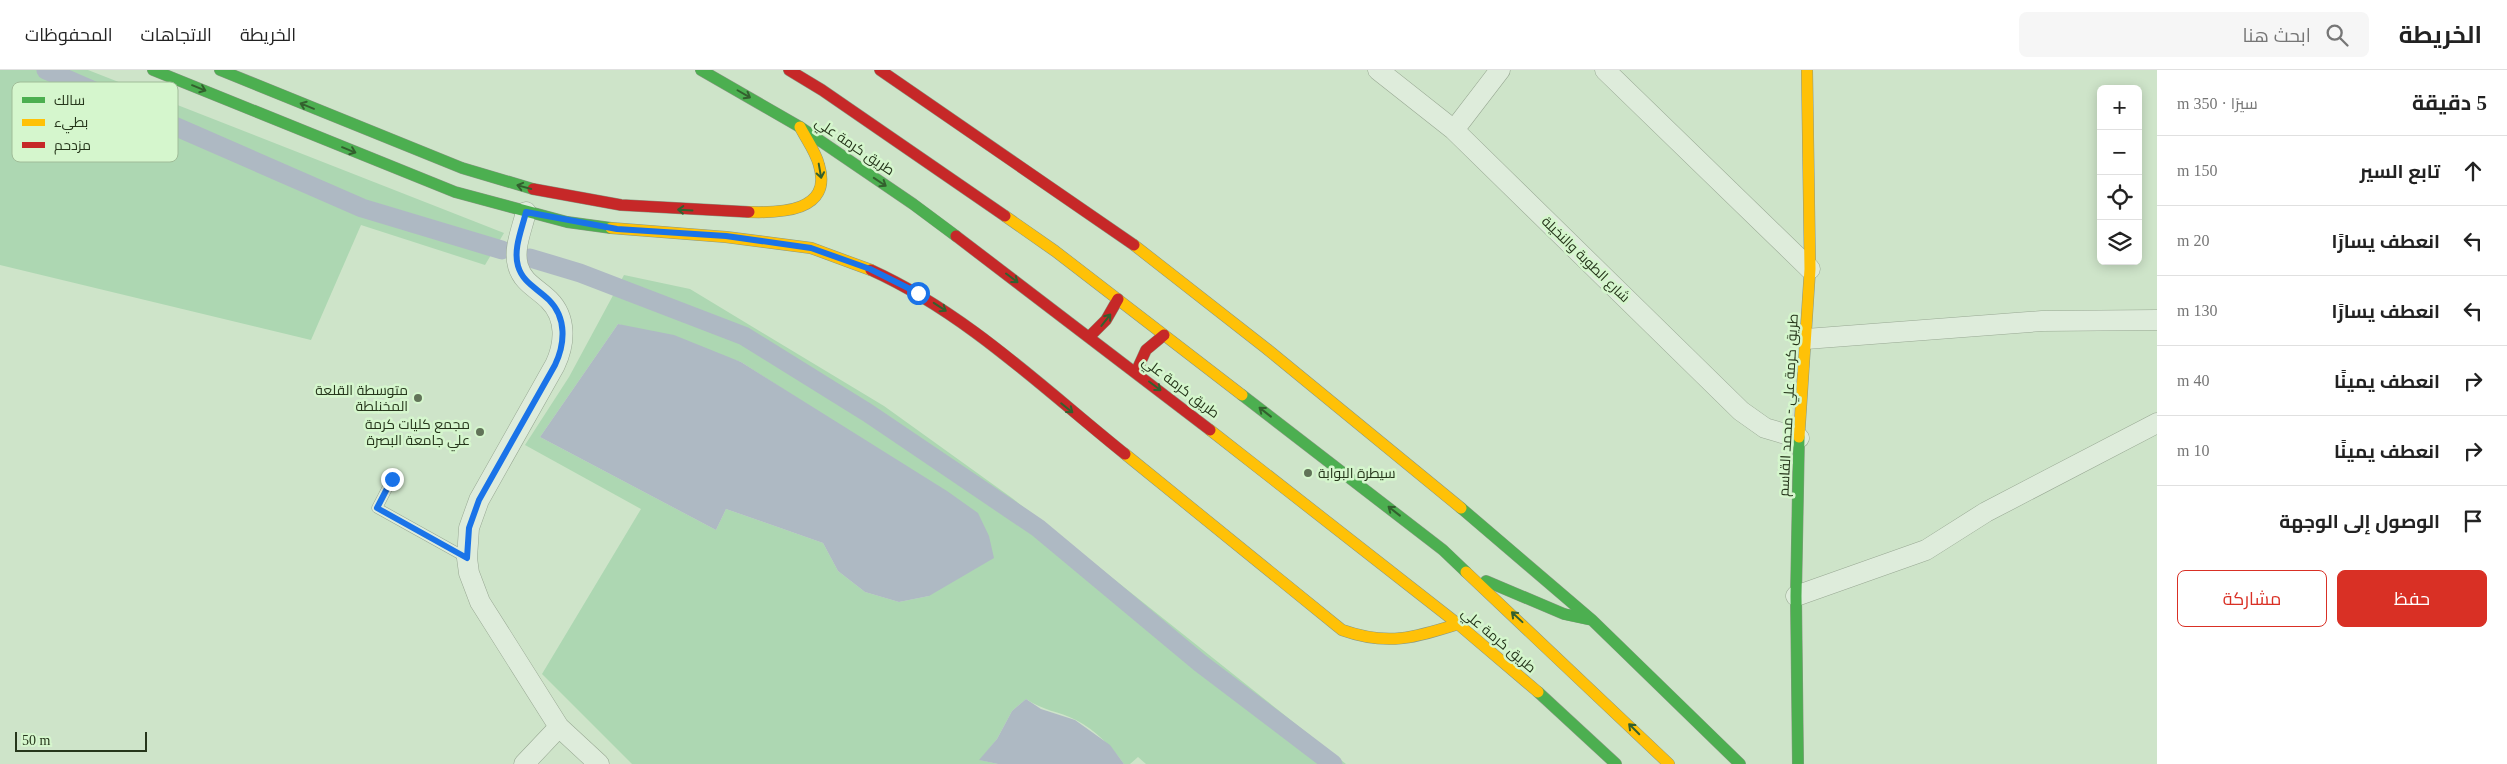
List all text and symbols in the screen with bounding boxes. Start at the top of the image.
search box [2019,12,2369,57]
icon: search [2323,21,2351,49]
text: الخريطة [2399,22,2482,48]
text: المحفوظات [25,25,113,45]
text: الاتجاهات [141,25,212,45]
text: الخريطة [240,25,296,45]
text: ابحث هنا [2243,25,2311,46]
legend [12,82,178,162]
one-way arrow [191,85,206,94]
map controls [2097,85,2142,265]
button: + [2097,85,2142,130]
one-way arrow [736,90,750,100]
text: 5 دقيقة [2412,91,2487,115]
text: سالك [54,93,85,108]
text: سيرًا · 350 m [2177,95,2258,112]
one-way arrow [299,100,314,109]
street label: طريق كرمة علي [810,114,897,182]
text: بطيء [54,115,88,134]
button: − [2097,130,2142,175]
text: مزدحم [54,138,91,155]
one-way arrow [341,146,356,155]
icon: ahead [2459,157,2487,185]
text: تابع السير [2360,161,2440,182]
text: 150 m [2177,162,2217,179]
one-way arrow [816,163,826,179]
button: locate [2097,175,2142,220]
one-way arrow [873,177,887,187]
one-way arrow [517,181,533,191]
one-way arrow [677,205,693,214]
street label: شارع الطوبة والنخيلة [1538,214,1633,306]
button: layers [2097,220,2142,265]
icon: left [2459,227,2487,255]
text: انعطف يسارًا [2332,231,2440,252]
text: 20 m [2177,232,2209,249]
one-way arrow [1005,273,1019,283]
route start [907,282,930,305]
icon: left [2459,297,2487,325]
text: انعطف يسارًا [2332,301,2440,322]
one-way arrow [932,302,946,312]
text: 130 m [2177,302,2217,319]
street label: طريق كرمة علي - محمد القاسم [1776,313,1805,497]
one-way arrow [1100,314,1111,327]
street label: طريق كرمة علي [1137,354,1222,424]
icon: right [2459,367,2487,395]
text: انعطف يمينًا [2334,371,2440,392]
text: 40 m [2177,372,2209,389]
one-way arrow [1148,381,1161,392]
place label: متوسطة القلعة المخنلطة [315,383,408,414]
marker: متوسطة القلعة المخنلطة [412,392,424,404]
one-way arrow [1060,402,1073,413]
one-way arrow [1258,407,1272,417]
place label: مجمع كليات كرمة علي جامعة البصرة [365,417,470,452]
marker: مجمع كليات كرمة علي جامعة البصرة [474,426,486,438]
icon: right [2459,437,2487,465]
text: انعطف يمينًا [2334,441,2440,462]
text: 10 m [2177,442,2209,459]
place label: سيطرة البوابة [1318,466,1395,481]
marker: سيطرة البوابة [1302,467,1314,479]
route end [381,468,404,491]
one-way arrow [1387,506,1400,517]
icon: arrive [2459,507,2487,535]
text: الوصول إلى الوجهة [2279,511,2440,532]
button: مشاركة [2177,570,2327,627]
button: حفظ [2337,570,2487,627]
street label: طريق كرمة علي [1456,605,1539,679]
one-way arrow [1511,611,1523,623]
one-way arrow [1628,723,1641,735]
scale bar [15,729,148,752]
text: 50 m [22,733,50,748]

